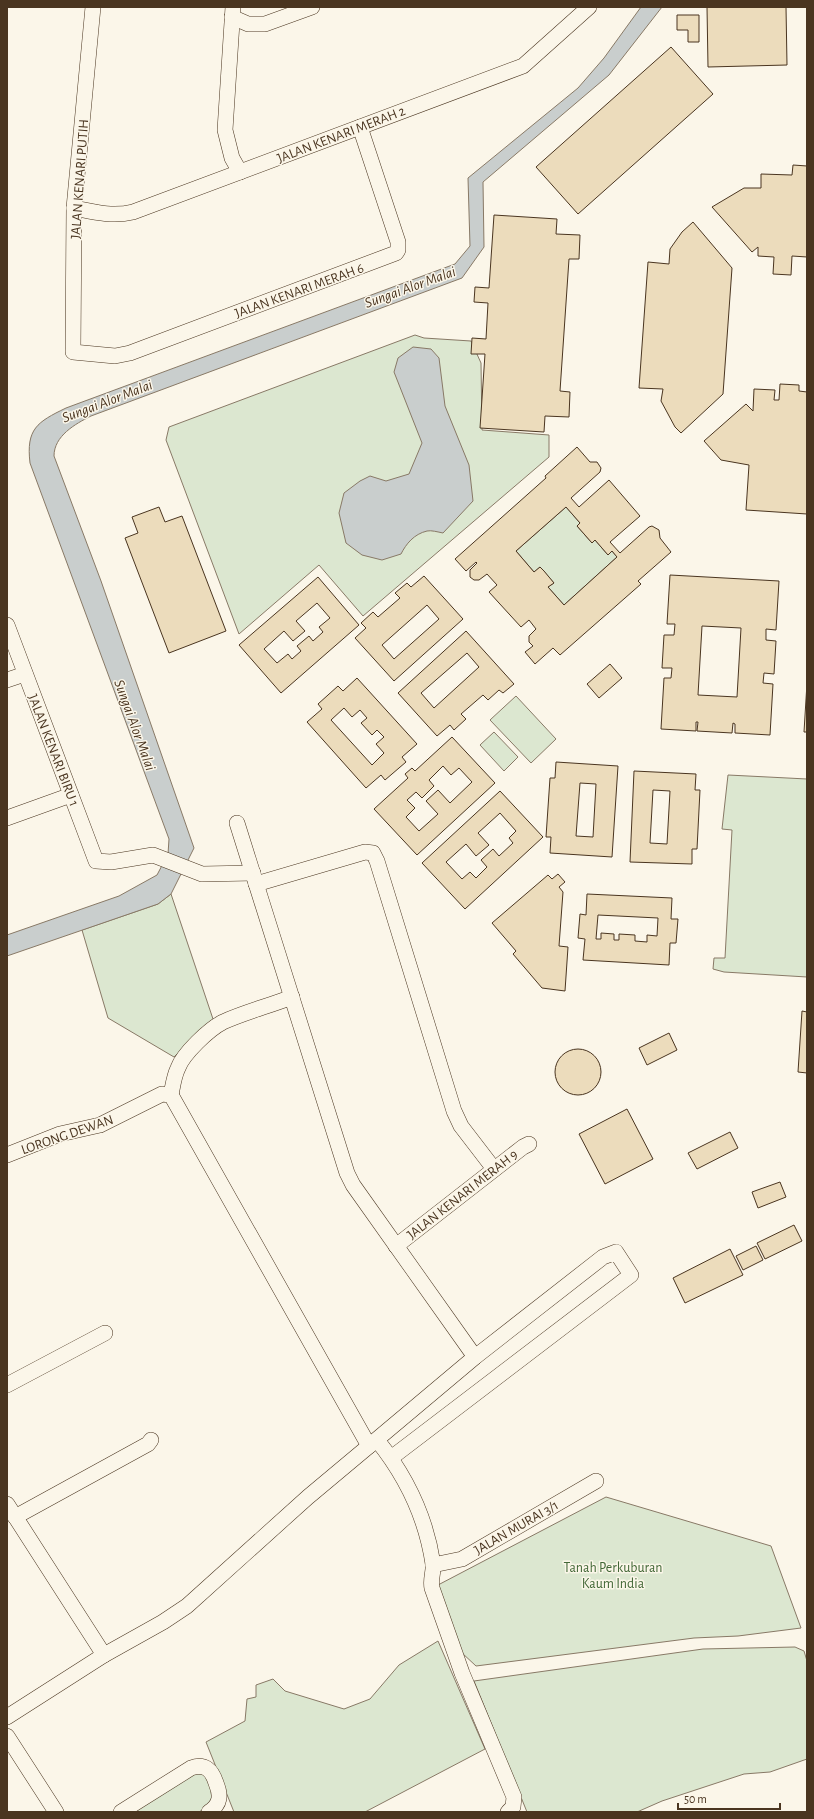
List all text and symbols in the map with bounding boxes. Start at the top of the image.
street label: JALAN KENARI MERAH 2 [275,104,407,166]
street label: JALAN KENARI PUTIH [69,119,91,240]
street label: JALAN KENARI MERAH 6 [233,261,366,321]
water label: Sungai Alor Malai [363,264,458,311]
water label: Sungai Alor Malai [60,377,154,426]
water label: Sungai Alor Malai [111,678,158,773]
street label: JALAN KENARI BIRU 1 [25,692,81,808]
street label: LORONG DEWAN [19,1113,115,1157]
street label: JALAN KENARI MERAH 9 [405,1147,521,1242]
street label: JALAN MURAI 3/1 [472,1498,561,1558]
park label: Tanah Perkuburan Kaum India [564,1561,662,1591]
scale bar [678,1785,780,1811]
text: 50 m [684,1793,707,1805]

